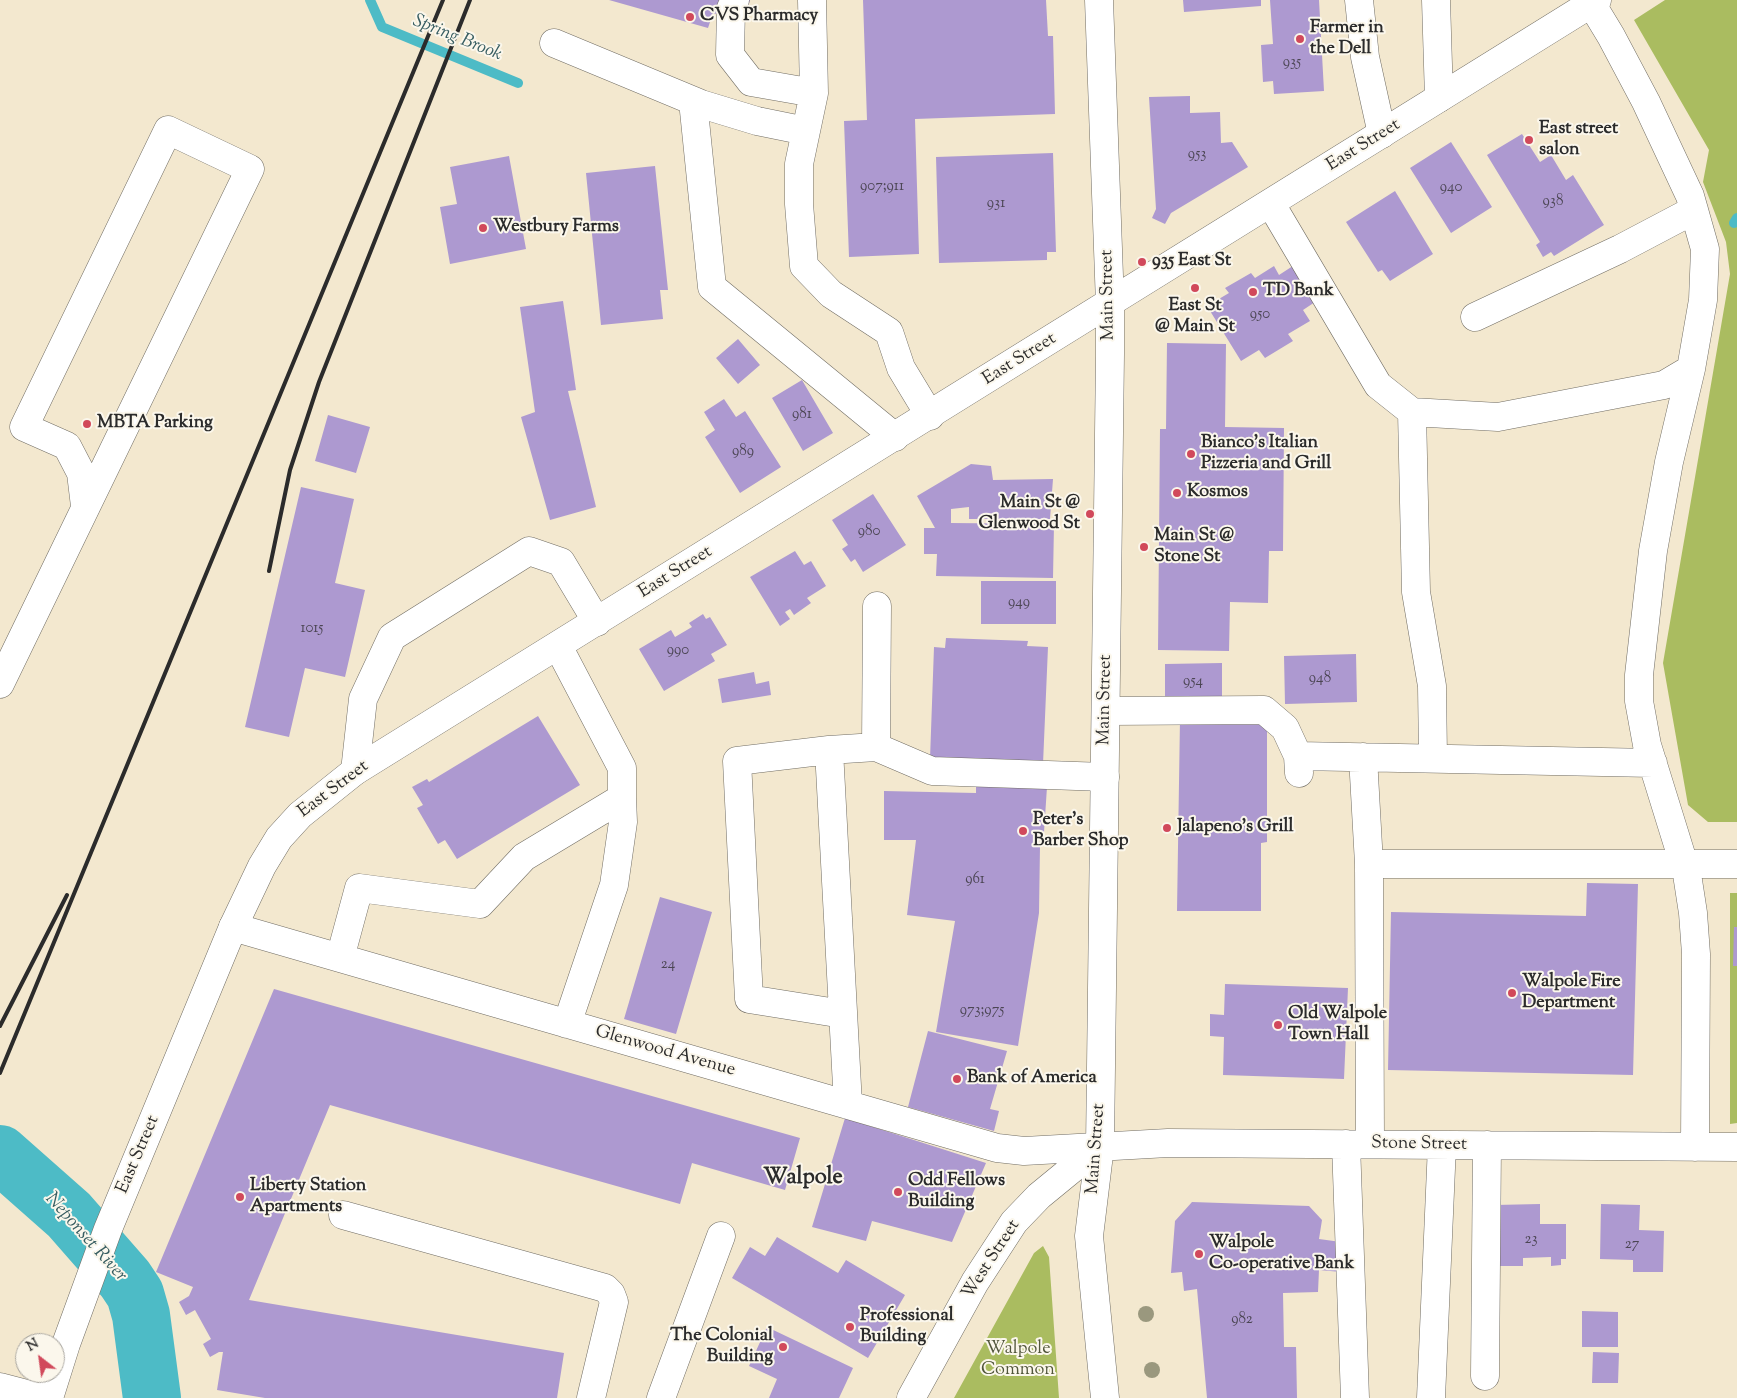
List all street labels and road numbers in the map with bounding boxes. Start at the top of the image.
street label: East Street [1323,115,1405,177]
street label: Main Street [1097,249,1121,341]
street label: East Street [979,329,1061,391]
street label: East Street [635,542,717,604]
street label: Main Street [1094,654,1118,746]
street label: East Street [294,756,374,824]
street label: Glenwood Avenue [592,1022,738,1082]
street label: Main Street [1083,1103,1111,1195]
street label: East Street [113,1113,165,1197]
street label: Stone Street [1371,1133,1467,1157]
street label: West Street [958,1216,1026,1304]

